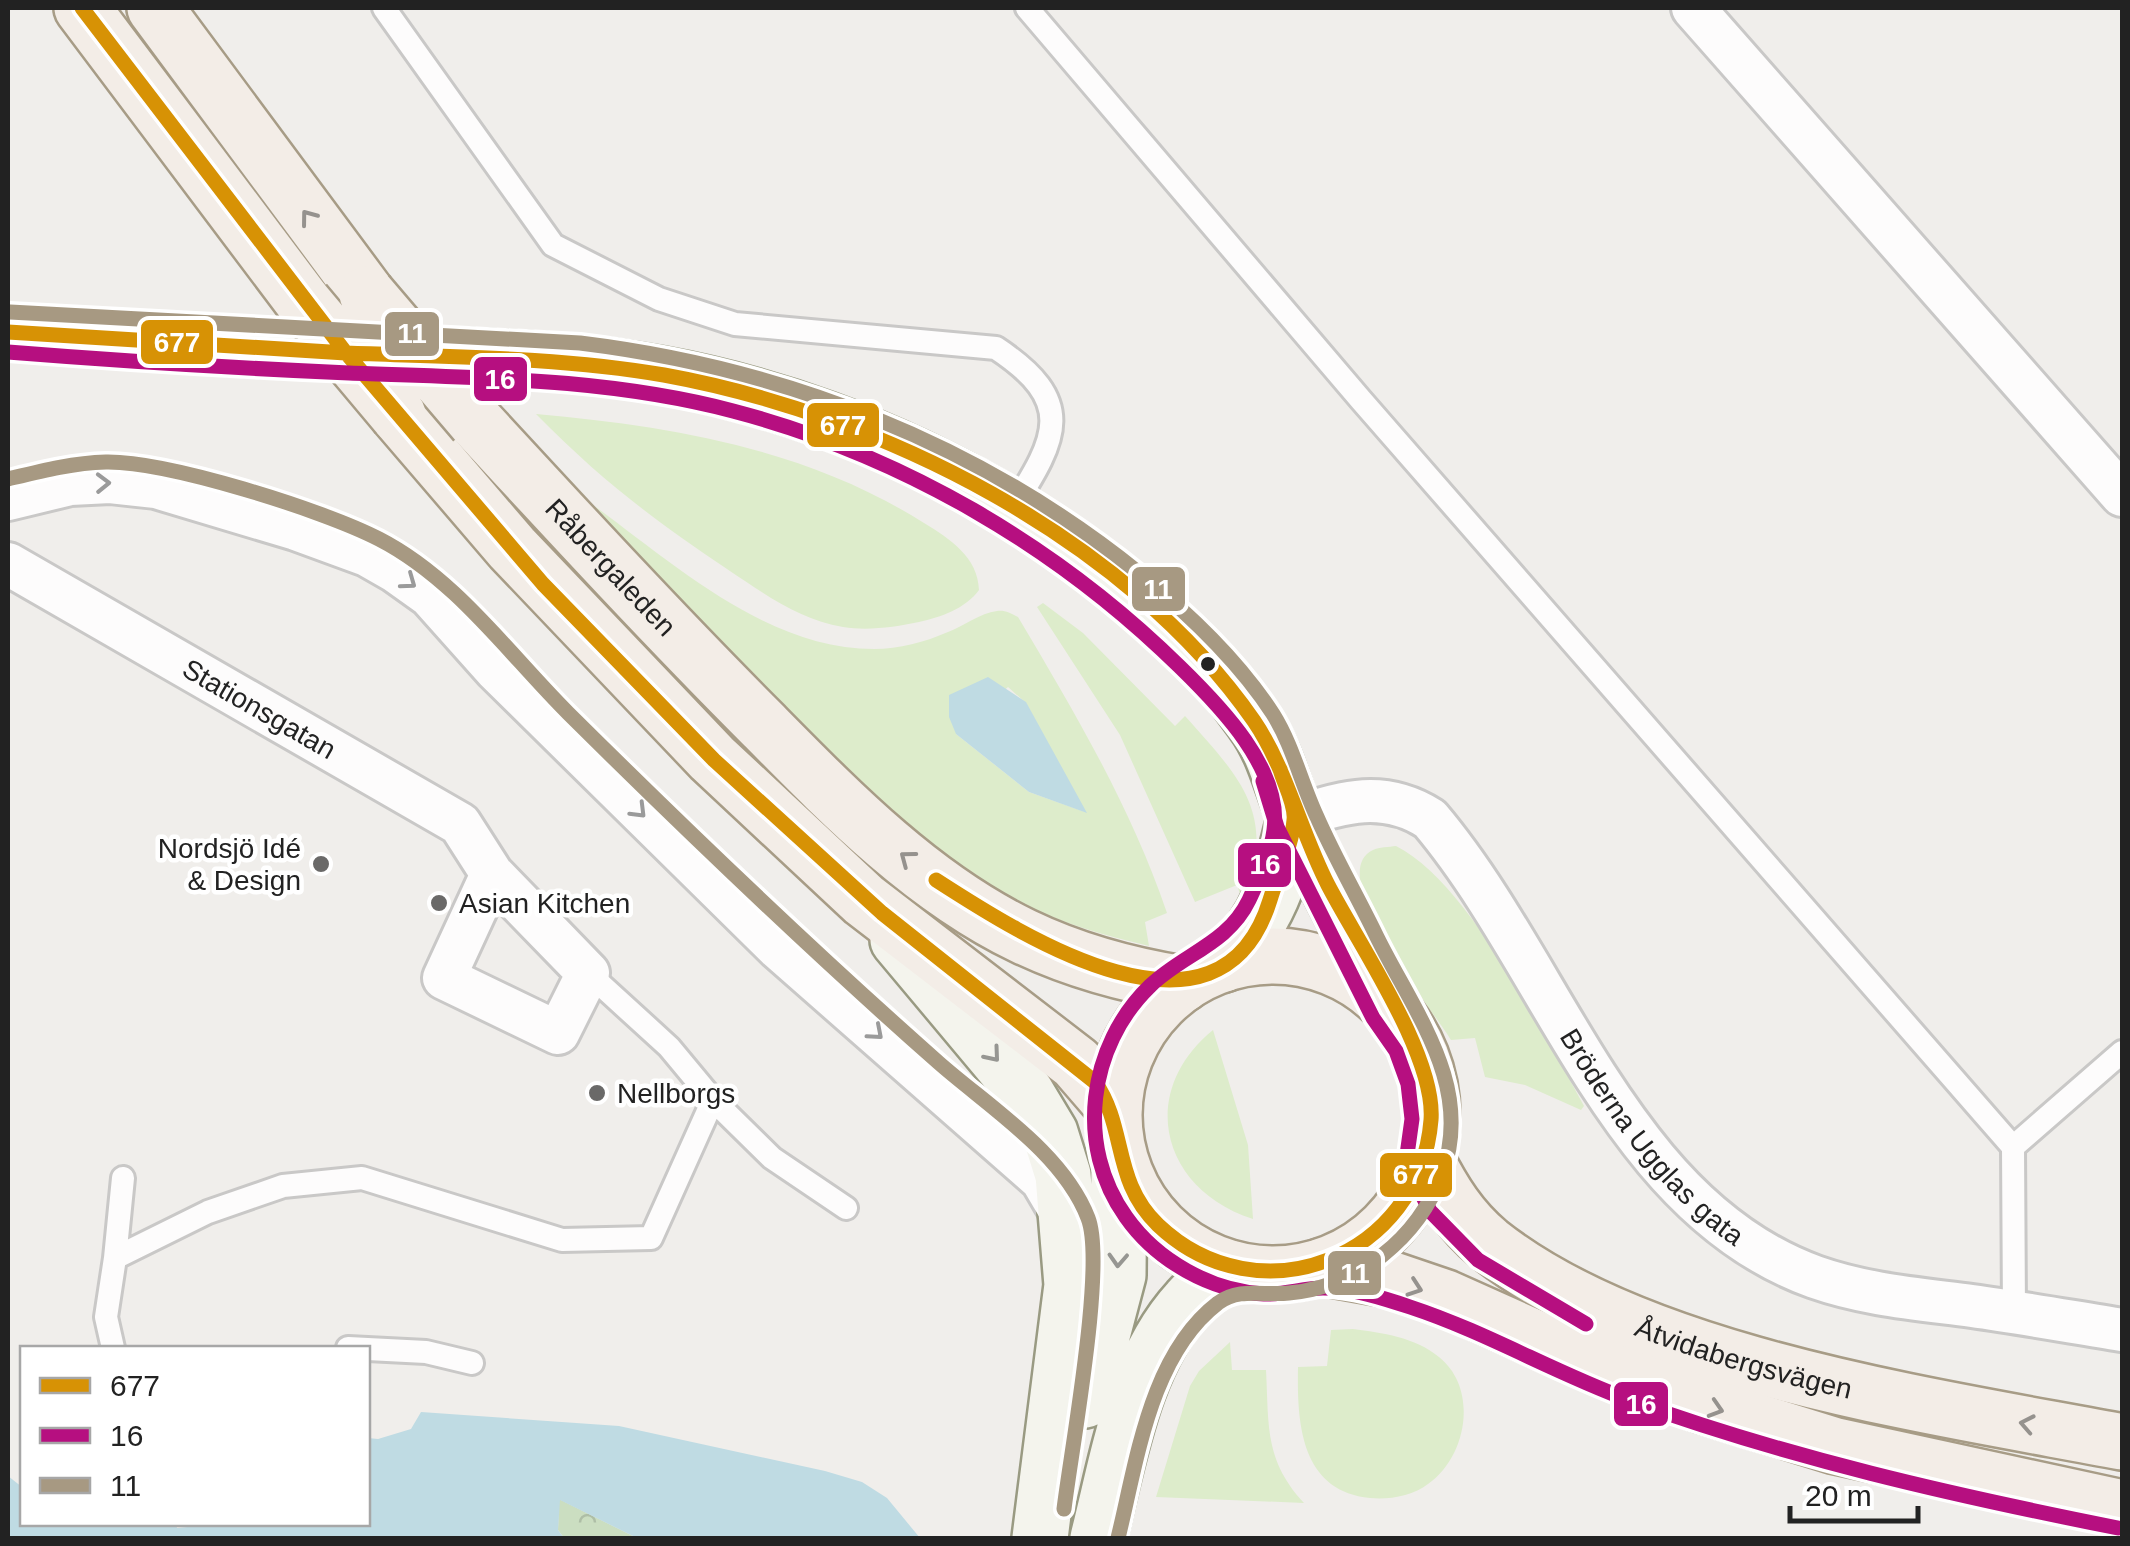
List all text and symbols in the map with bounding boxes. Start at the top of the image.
one-way arrow [303,210,320,228]
line badge: 11 [383,310,441,358]
line badge: 677 [139,318,215,366]
text: 11 [397,318,427,349]
text: 677 [154,327,200,358]
line badge: 16 [472,355,529,403]
text: 16 [484,364,516,395]
line badge: 677 [805,401,881,449]
text: 677 [820,410,866,441]
one-way arrow [96,472,111,494]
street label: Råbergaleden [539,493,682,642]
line badge: 11 [1130,565,1187,613]
one-way arrow [398,570,416,587]
text: 11 [1143,574,1173,605]
street label: Stationsgatan [177,653,341,765]
unlabelled marker [1198,654,1218,674]
one-way arrow [627,799,645,817]
place label: Nordsjö Idé & Design [158,833,301,896]
line badge: 16 [1236,841,1293,889]
text: 16 [1249,849,1281,880]
marker: Nordsjö Idé & Design [310,853,332,875]
one-way arrow [900,853,918,870]
place label: Asian Kitchen [459,888,630,919]
marker: Asian Kitchen [428,892,450,914]
one-way arrow [864,1022,883,1040]
street label: Bröderna Ugglas gata [1554,1023,1750,1252]
one-way arrow [981,1044,999,1062]
place label: Nellborgs [617,1078,735,1109]
marker: Nellborgs [586,1082,608,1104]
line badge: 677 [1378,1151,1454,1199]
text: 677 [1393,1159,1439,1190]
line badge: 11 [1326,1249,1383,1297]
one-way arrow [1108,1253,1129,1269]
text: 11 [1340,1258,1370,1289]
one-way arrow [1406,1276,1423,1296]
street label: Åtvidabergsvägen [1631,1311,1855,1405]
legend [20,1346,370,1526]
text: 677 [110,1369,160,1402]
line badge: 16 [1612,1380,1670,1428]
text: 16 [1625,1389,1657,1420]
one-way arrow [1707,1397,1724,1418]
one-way arrow [2019,1415,2036,1436]
text: 16 [110,1419,143,1452]
scale bar [1790,1461,1918,1523]
text: 11 [110,1469,141,1502]
text: 20 m [1805,1479,1872,1512]

